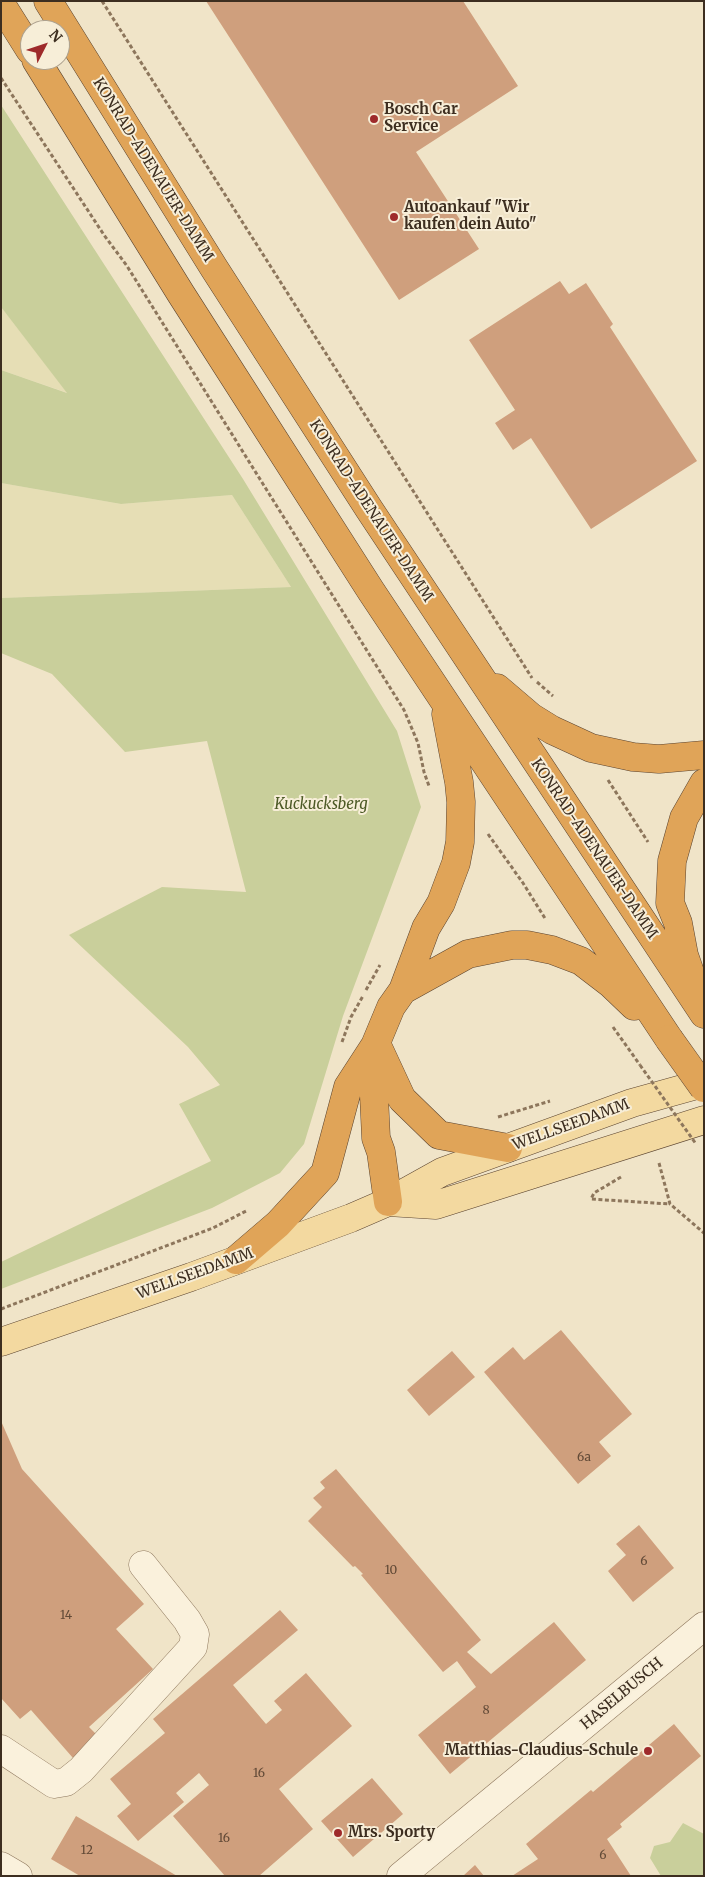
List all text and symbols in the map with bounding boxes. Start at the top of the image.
north arrow [20,20,70,70]
text: N [45,26,66,46]
street label: KONRAD-ADENAUER-DAMM [89,75,217,265]
place label: Bosch Car Service [384,101,458,136]
marker: Bosch Car Service [368,113,380,125]
place label: Autoankauf "Wir kaufen dein Auto" [404,199,537,234]
marker: Autoankauf "Wir kaufen dein Auto" [388,211,400,223]
street label: KONRAD-ADENAUER-DAMM [305,417,437,605]
street label: KONRAD-ADENAUER-DAMM [527,755,661,943]
park label: Kuckucksberg [274,796,368,814]
street label: WELLSEEDAMM [510,1096,632,1154]
street label: WELLSEEDAMM [134,1245,256,1303]
house number: 6a [577,1451,591,1465]
house number: 6 [640,1555,648,1569]
house number: 10 [385,1564,397,1578]
house number: 14 [60,1609,72,1623]
street label: HASELBUSCH [577,1654,667,1734]
house number: 8 [482,1704,490,1718]
place label: Matthias-Claudius-Schule [445,1742,638,1760]
marker: Matthias-Claudius-Schule [642,1745,654,1757]
house number: 16 [253,1767,265,1781]
place label: Mrs. Sporty [348,1824,435,1842]
marker: Mrs. Sporty [332,1827,344,1839]
house number: 16 [218,1832,230,1846]
house number: 12 [81,1844,93,1858]
house number: 6 [599,1849,607,1863]

